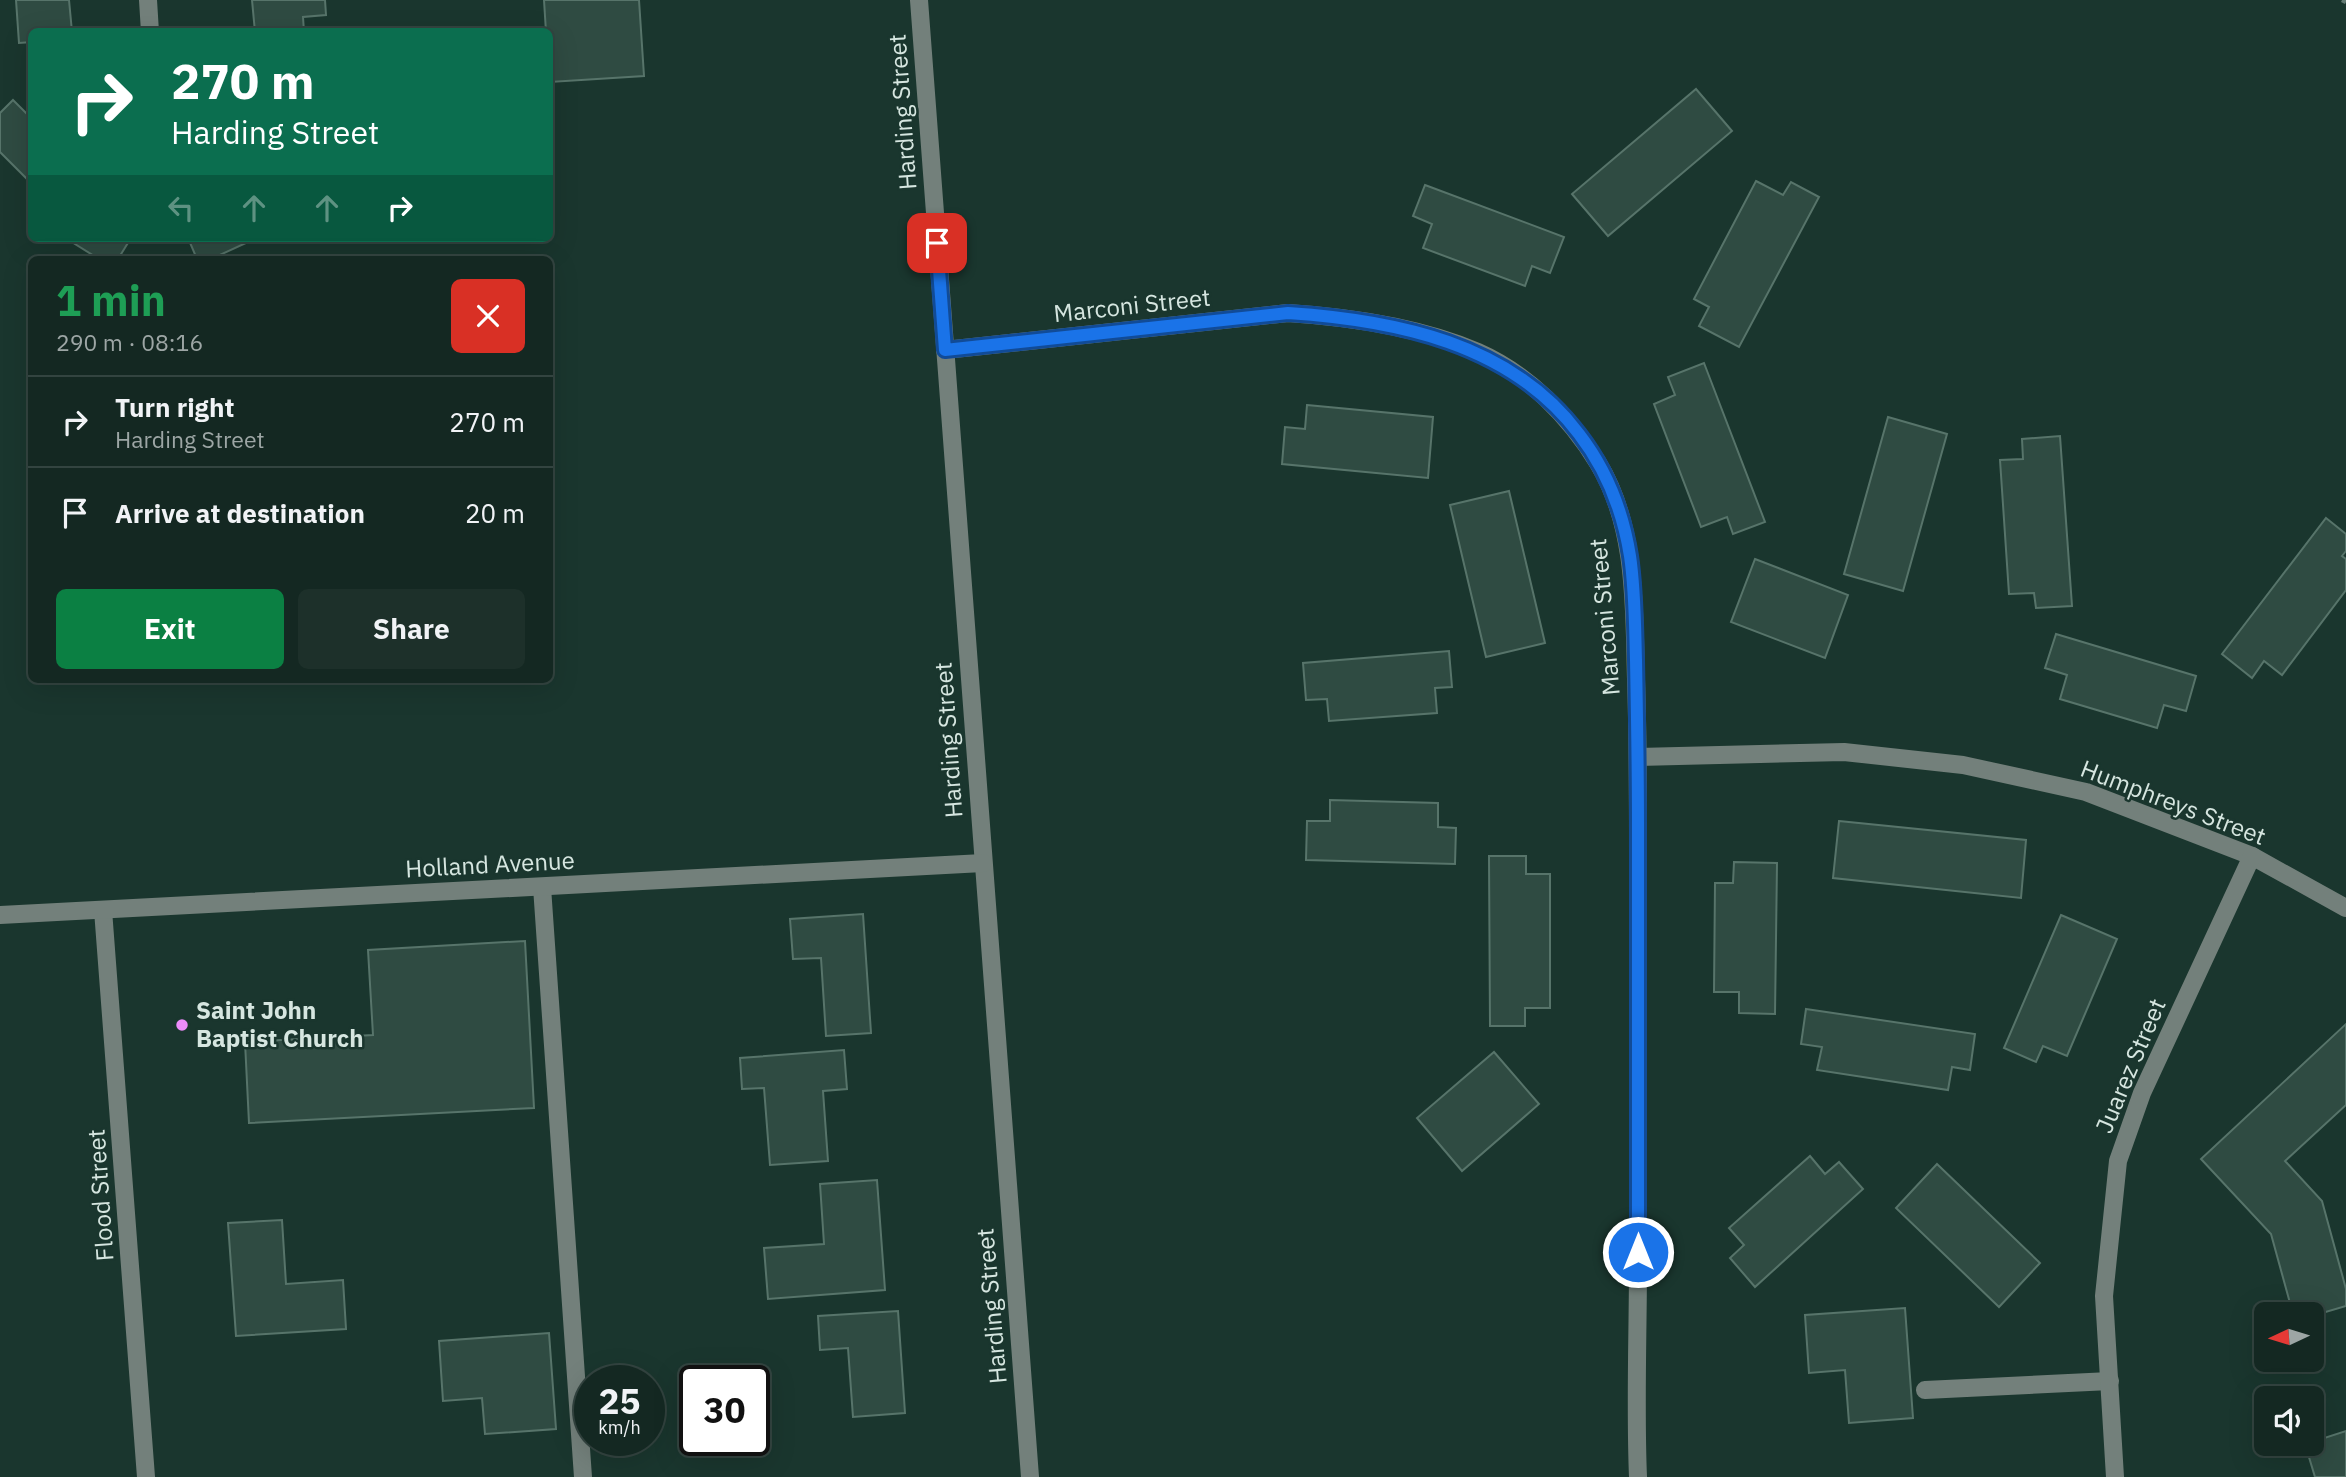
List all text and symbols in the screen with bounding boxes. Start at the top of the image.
street label: Harding Street [881,33,923,191]
text: 270 m [171,49,315,112]
icon: right [56,56,147,147]
text: Harding Street [171,111,379,153]
icon: left [162,189,200,227]
icon: ahead [235,189,273,227]
icon: ahead [308,189,346,227]
icon: right [381,189,419,227]
pin [907,213,967,273]
icon: arrive [918,224,956,262]
text: 1 min [56,273,166,328]
button: close [451,279,525,353]
street label: Marconi Street [1052,281,1212,329]
text: 290 m · 08:16 [56,327,203,357]
text: Turn right [115,390,234,424]
icon: right [56,403,94,441]
text: 270 m [449,405,525,439]
text: Harding Street [115,424,265,454]
icon: arrive [56,494,94,532]
text: Arrive at destination [115,496,365,530]
text: 20 m [465,496,525,530]
street label: Marconi Street [1581,537,1627,697]
button: Exit [56,589,284,669]
button: Share [298,589,525,669]
street label: Harding Street [927,661,969,819]
street label: Humphreys Street [2076,752,2271,852]
street label: Holland Avenue [404,844,575,884]
place label: Saint John Baptist Church [196,994,363,1054]
street label: Juarez Street [2087,994,2173,1138]
marker: Saint John Baptist Church [174,1017,190,1033]
street label: Flood Street [79,1128,121,1262]
position arrow [1601,1215,1675,1289]
street label: Harding Street [968,1227,1014,1385]
north arrow [2254,1302,2324,1372]
map controls [2254,1302,2324,1456]
speed limit sign: 30 [679,1365,770,1456]
text: 25 [598,1378,641,1424]
button: sound [2254,1386,2324,1456]
text: km/h [598,1416,641,1439]

